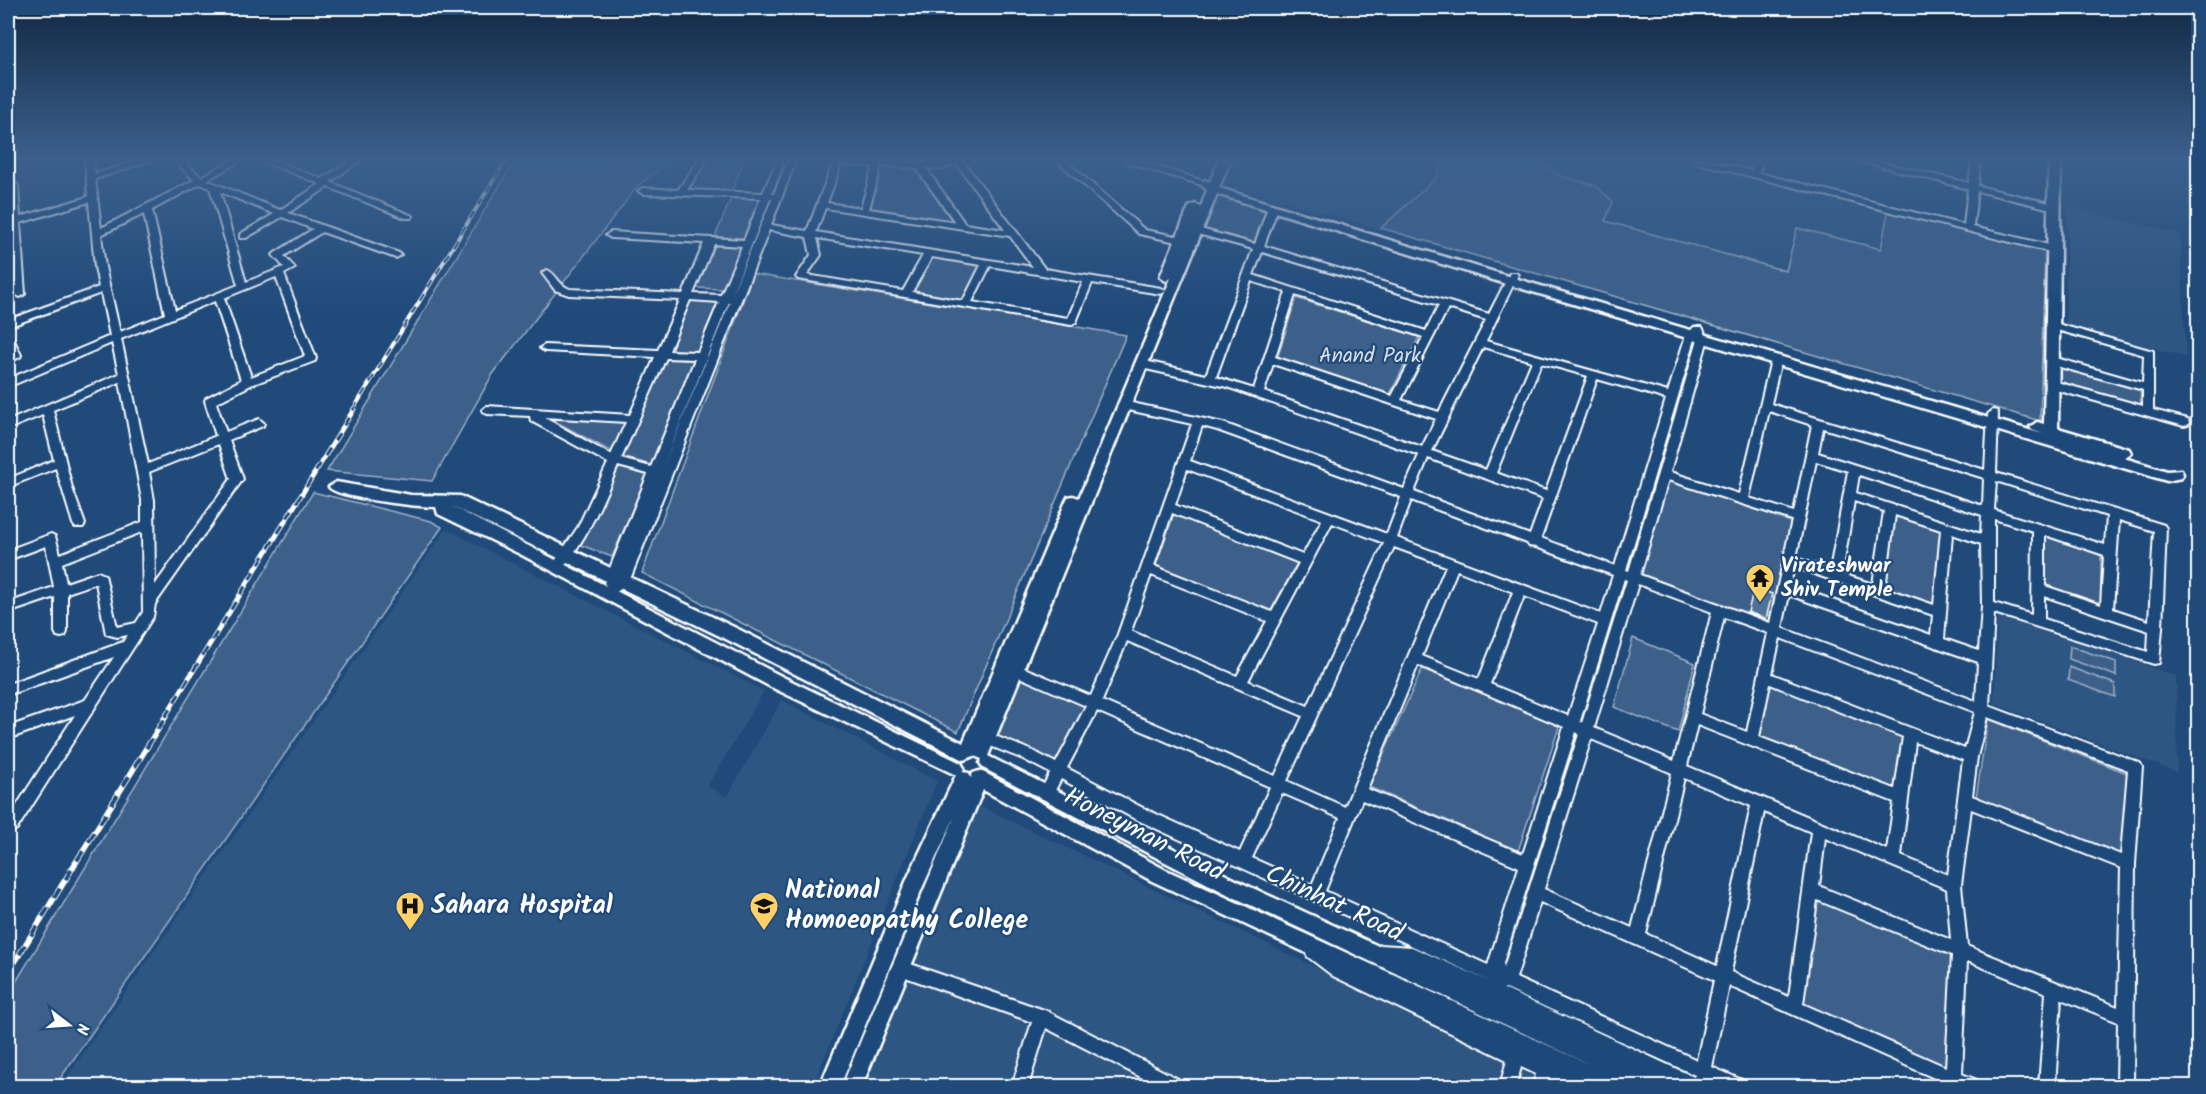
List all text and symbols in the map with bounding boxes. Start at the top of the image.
park label: Anand Park [1319,340,1421,373]
place label: Virateshwar Shiv Temple [1781,550,1893,607]
temple icon: Virateshwar Shiv Temple [1744,562,1776,604]
street label: Honeyman Road [1056,776,1233,894]
street label: Chinhat Road [1258,854,1411,955]
place label: National Homoeopathy College [785,870,1029,942]
place label: Sahara Hospital [431,885,613,927]
hospital icon: Sahara Hospital [394,890,426,932]
school or university icon: National Homoeopathy College [748,890,780,932]
north arrow [39,995,99,1055]
text: N [68,1020,95,1037]

